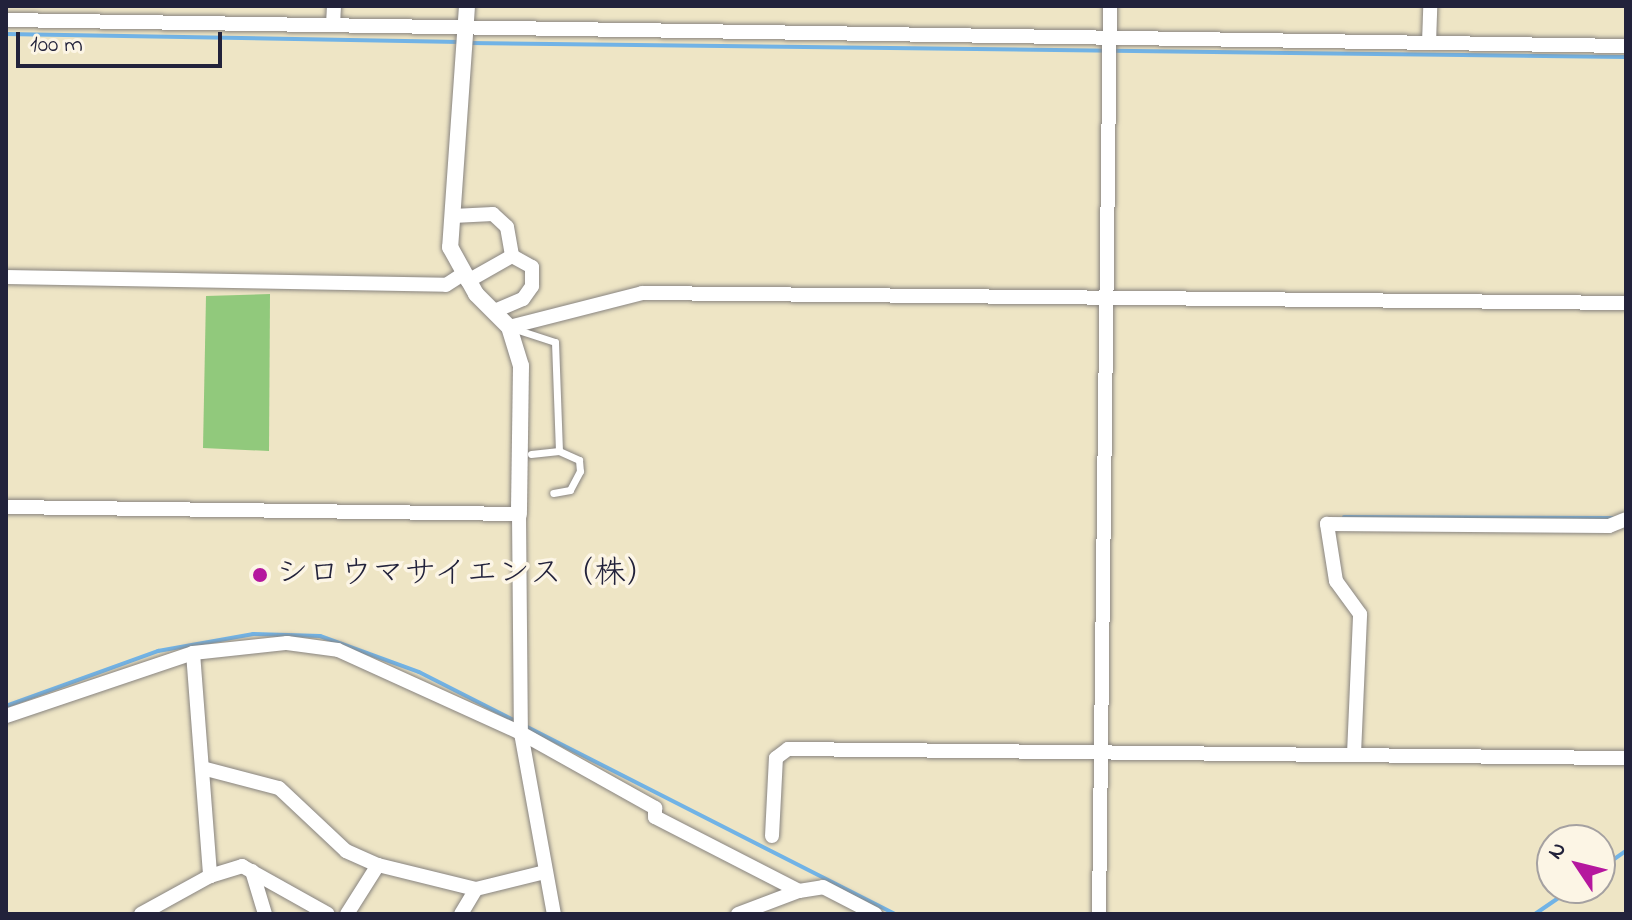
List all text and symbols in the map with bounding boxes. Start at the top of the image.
scale bar [20,16,226,66]
text: 100 m [30,28,83,63]
place label: シロウマサイエンス（株） [276,556,660,594]
marker: シロウマサイエンス（株） [251,566,269,584]
north arrow [1536,824,1616,904]
text: N [1541,836,1575,867]

